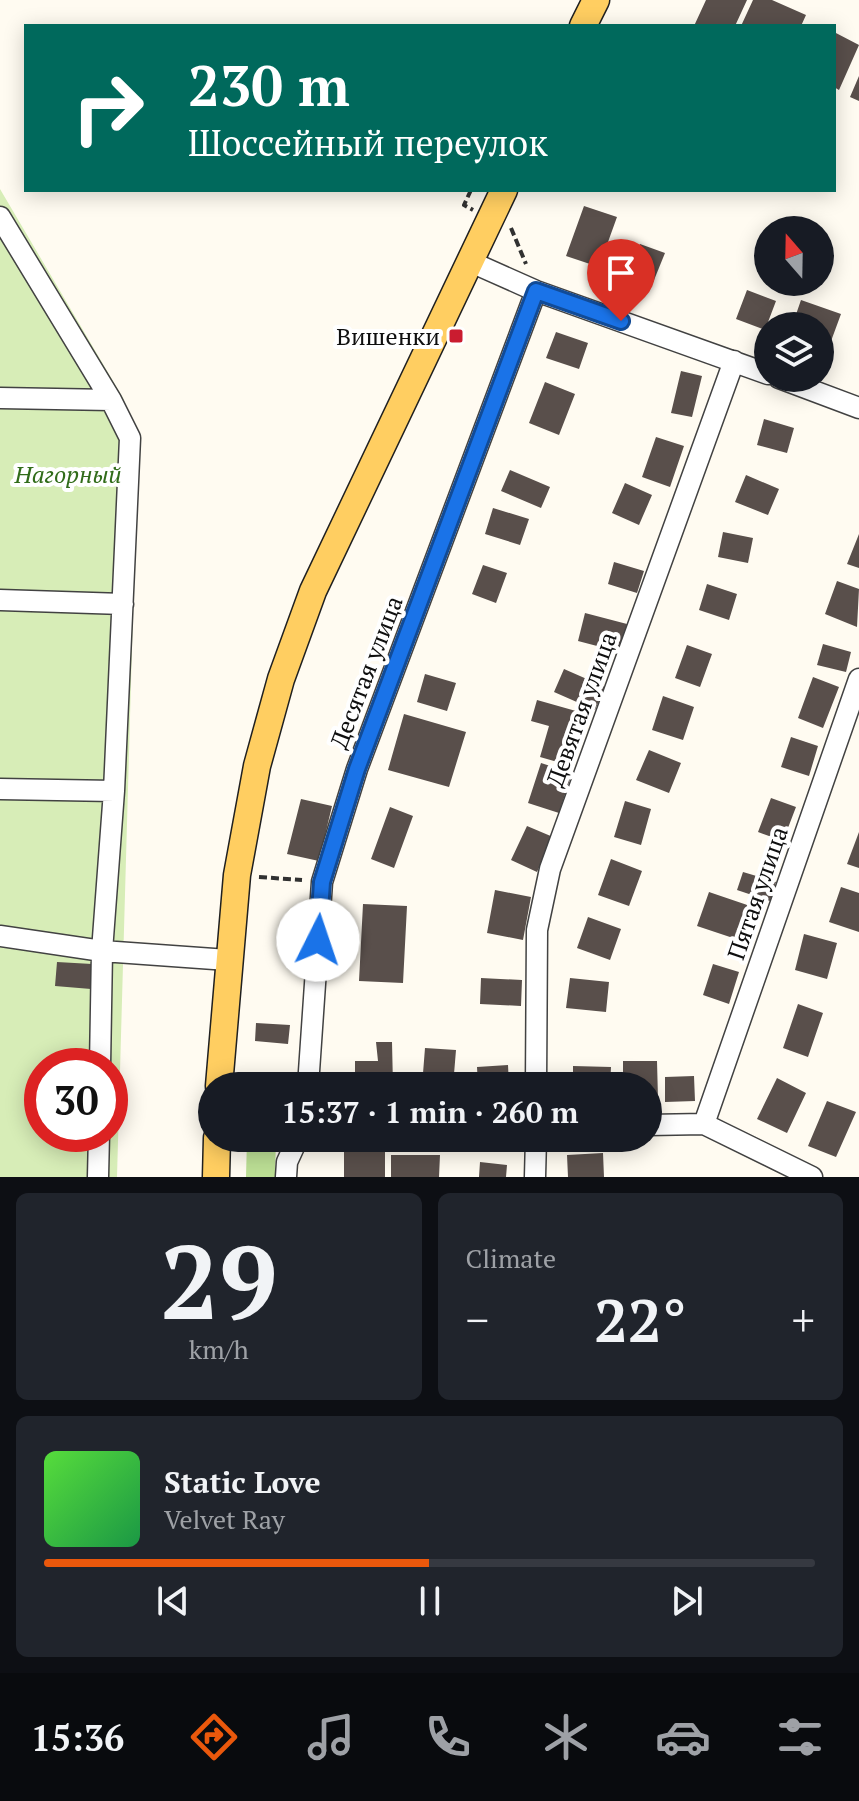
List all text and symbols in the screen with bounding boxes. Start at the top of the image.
text: 230 m [188,48,350,122]
icon: right [56,56,160,160]
text: Шоссейный переулок [188,119,548,166]
north arrow [754,216,834,296]
map controls [754,216,834,392]
pin [587,239,655,321]
icon: arrive [599,251,643,295]
button: layers [754,312,834,392]
place label: Вишенки [336,320,440,352]
marker: Вишенки [447,327,465,345]
park label: Нагорный [13,458,122,490]
street label: Десятая улица [322,591,410,753]
street label: Девятая улица [538,627,624,791]
street label: Пятая улица [719,822,795,964]
position arrow [276,898,360,982]
speed limit sign: 30 [24,1048,128,1152]
text: 15:37 · 1 min · 260 m [282,1092,578,1132]
text: 29 [160,1211,278,1349]
text: Climate [466,1241,556,1275]
text: 22° [594,1280,687,1359]
text: − [466,1290,489,1349]
text: + [792,1290,815,1349]
text: km/h [189,1332,249,1366]
text: Static Love [164,1462,321,1502]
text: Velvet Ray [164,1502,285,1536]
icon: previous [151,1579,195,1623]
icon: pause [408,1579,452,1623]
icon: next [665,1579,709,1623]
icon: directions [186,1709,242,1765]
icon: music [303,1709,359,1765]
icon: phone [420,1709,476,1765]
icon: climate [538,1709,594,1765]
icon: car [655,1709,711,1765]
icon: filters [772,1709,828,1765]
text: 15:36 [31,1714,124,1761]

